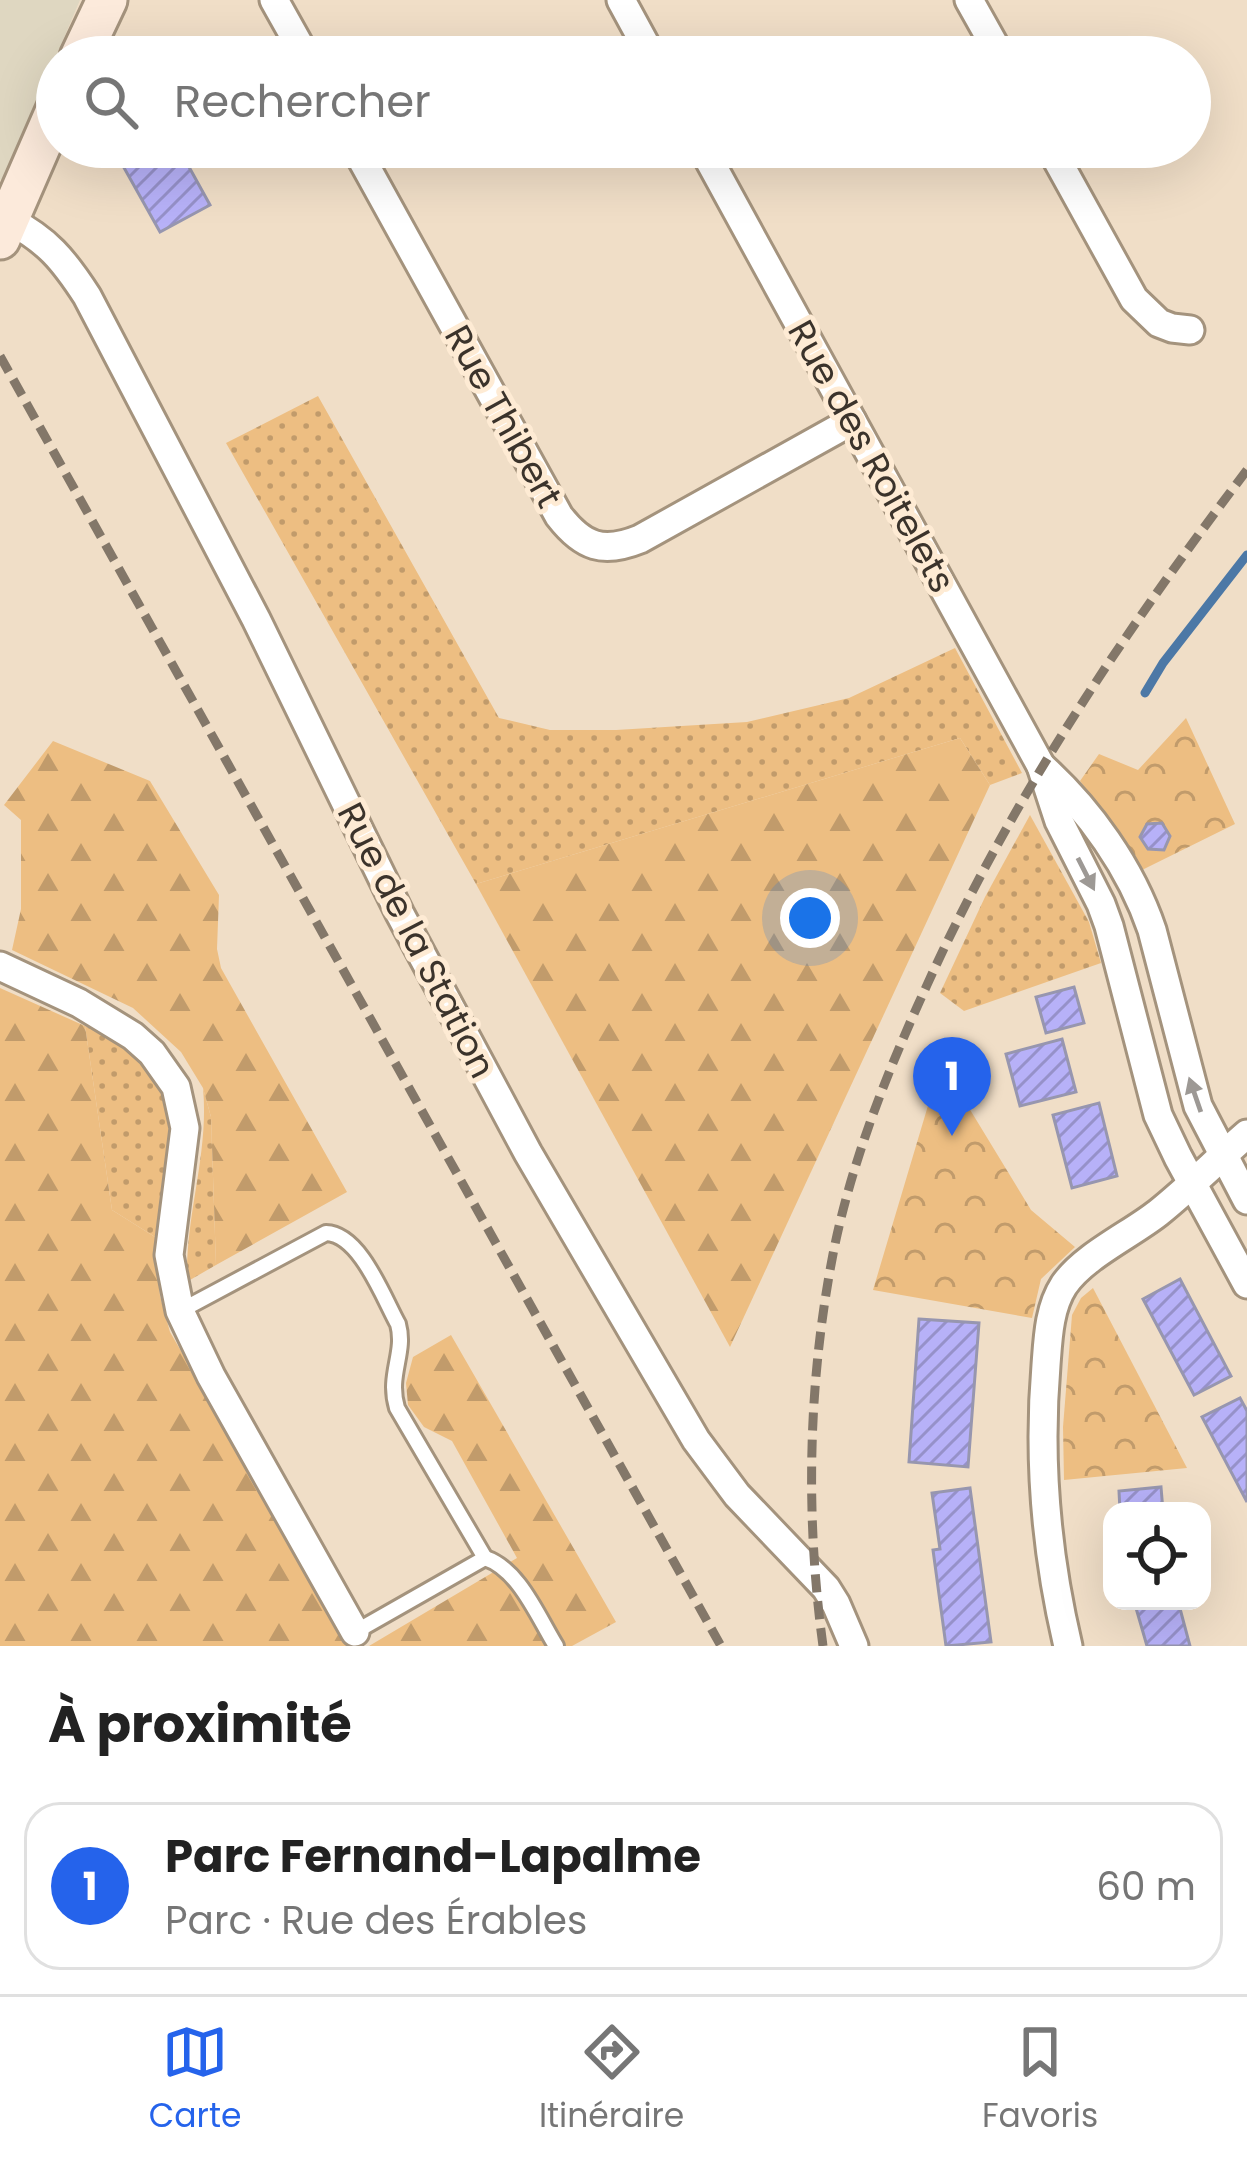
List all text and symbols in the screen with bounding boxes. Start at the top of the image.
search box [36,36,1211,168]
icon: search [78,69,144,135]
text: Rechercher [174,70,431,133]
street label: Rue des Roitelets [776,311,968,602]
street label: Rue Thibert [432,316,575,517]
street label: Rue de la Station [325,794,508,1087]
one-way arrow [1075,856,1095,891]
your location [780,888,840,948]
pin: 1 [913,1037,991,1136]
one-way arrow [1185,1076,1204,1113]
map controls [1103,1502,1211,1610]
button: locate [1103,1502,1211,1610]
text: À proximité [48,1688,352,1760]
text: Parc Fernand-Lapalme [165,1825,701,1888]
text: 1 [83,1859,97,1914]
text: 60 m [1096,1859,1196,1914]
text: Parc · Rue des Érables [165,1893,587,1948]
tab: Carte [149,2019,241,2141]
tab: Itinéraire [539,2019,684,2141]
tab: Favoris [982,2019,1098,2141]

